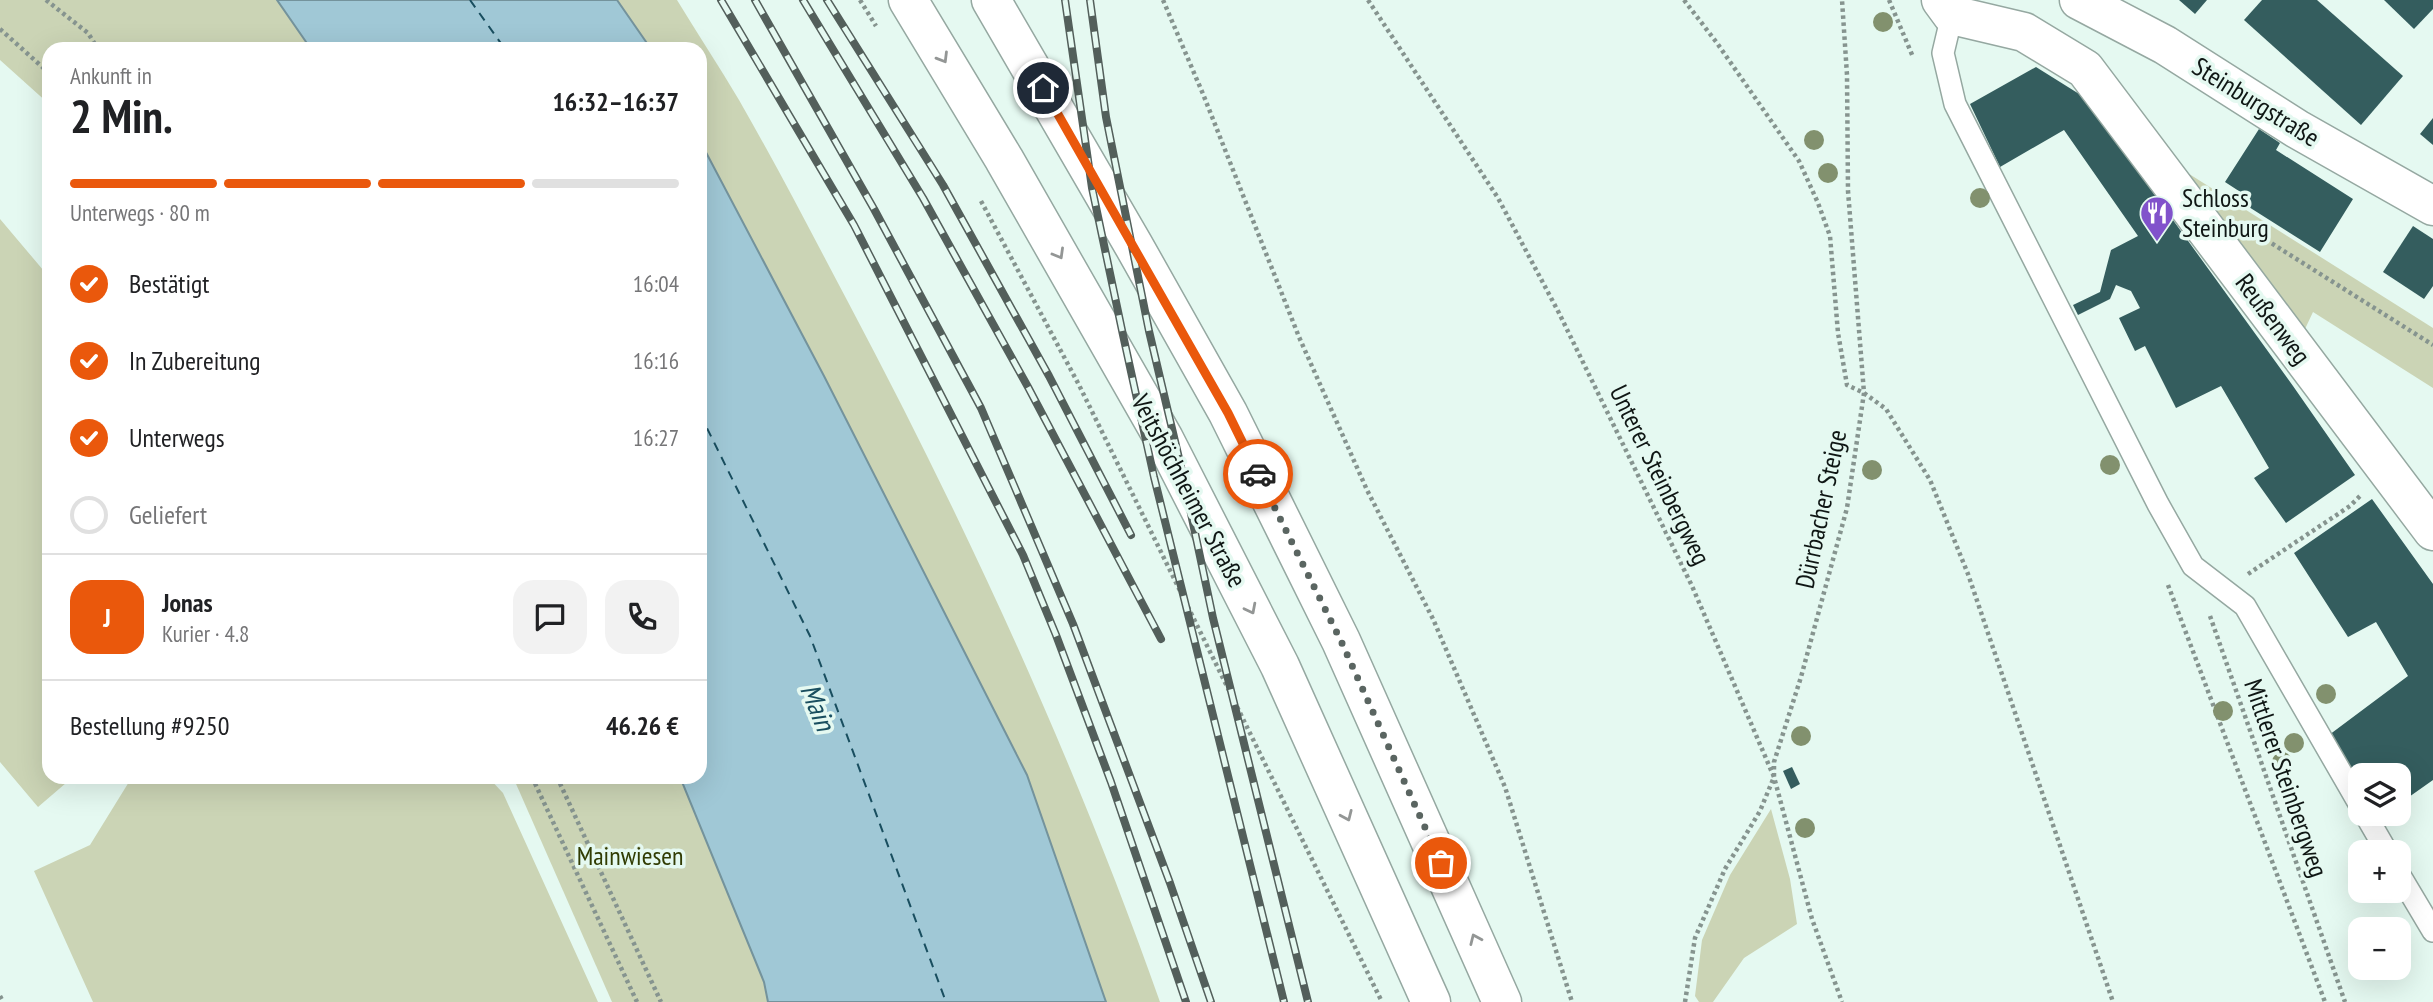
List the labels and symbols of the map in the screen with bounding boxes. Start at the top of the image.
street label: Steinburgstraße [2187,50,2326,154]
one-way arrow [935,51,948,64]
pin [1013,58,1073,118]
place label: Schloss Steinburg [2182,181,2269,244]
restaurant icon: Schloss Steinburg [2138,194,2176,243]
one-way arrow [1051,247,1064,260]
street label: Reußenweg [2229,267,2318,371]
street label: Unterer Steinbergweg [1603,379,1718,570]
street label: Veitshöchheimer Straße [1124,388,1254,593]
street label: Dürrbacher Steige [1788,427,1853,591]
courier [1223,439,1293,509]
one-way arrow [1243,602,1257,614]
street label: Mittlerer Steinbergweg [2237,675,2336,881]
water label: Main [792,678,845,737]
one-way arrow [1339,809,1353,821]
pin [1411,833,1471,893]
park label: Mainwiesen [577,839,683,872]
one-way arrow [1469,934,1483,947]

